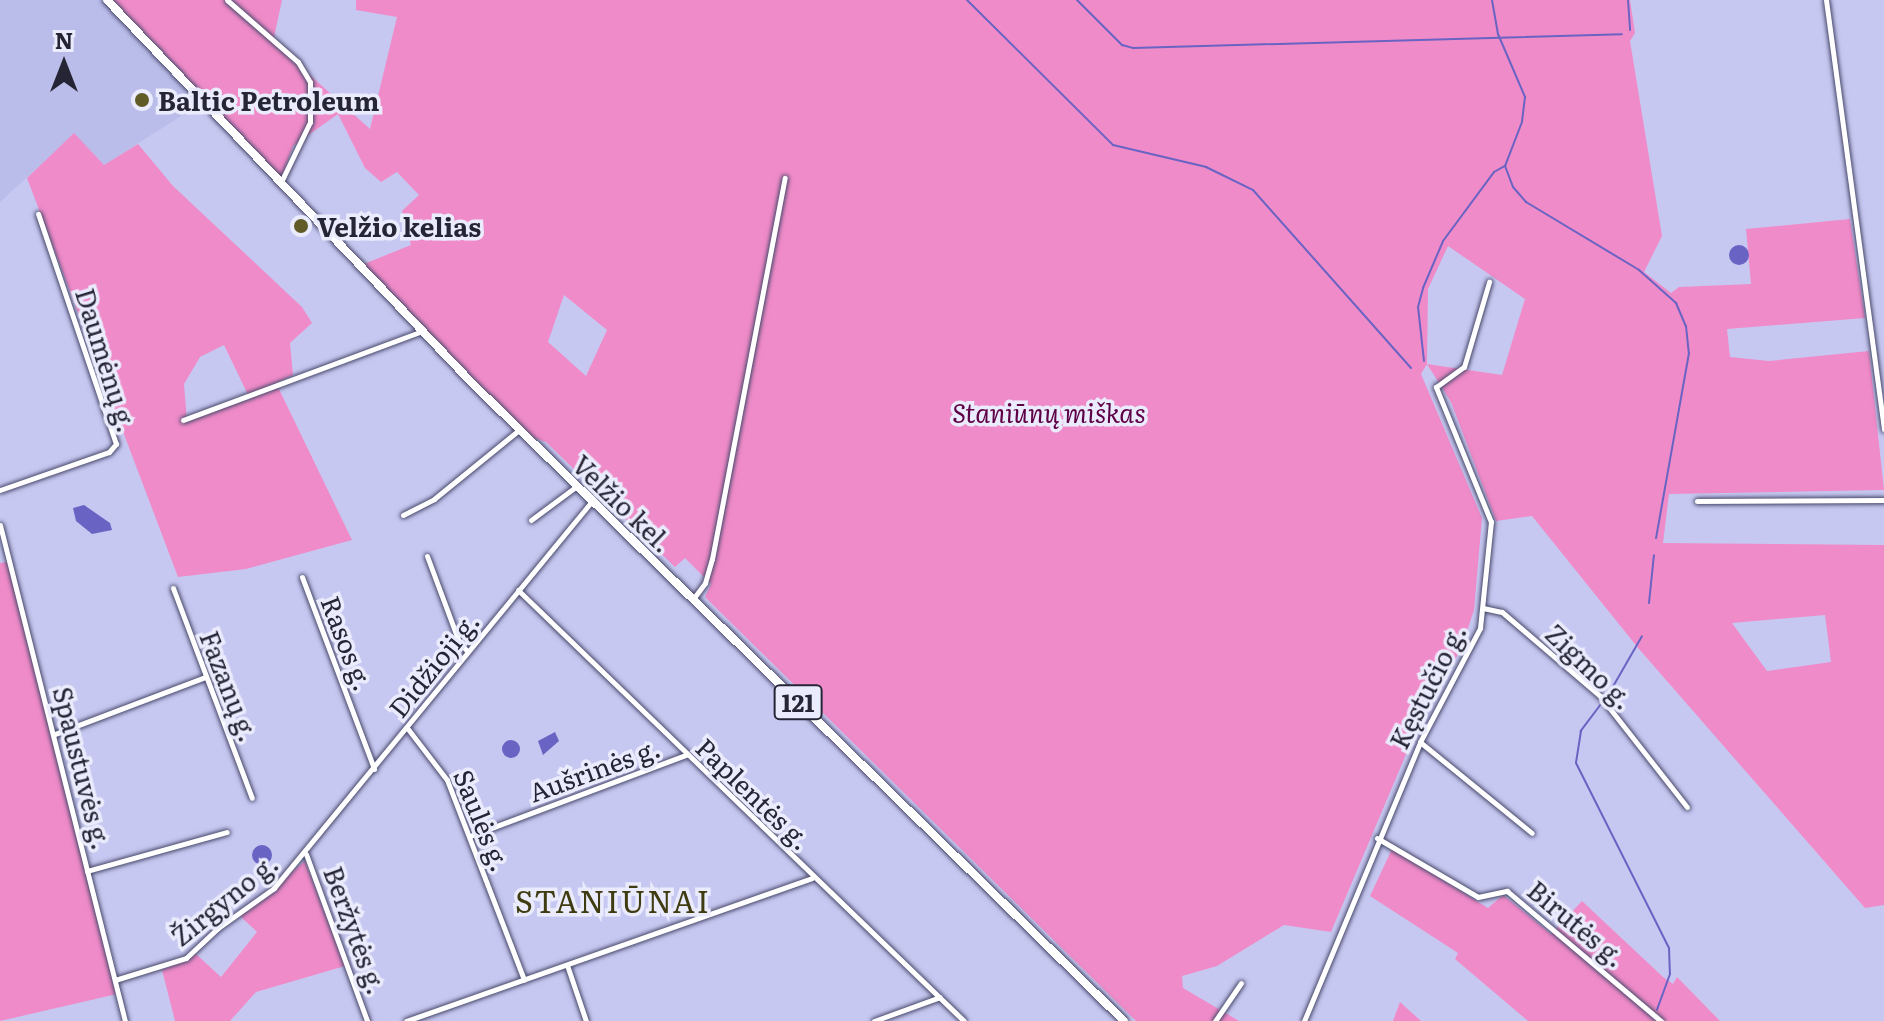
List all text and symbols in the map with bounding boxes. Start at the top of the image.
text: N [55,23,73,56]
north arrow [24,24,104,104]
place label: Baltic Petroleum [158,84,379,116]
marker: Baltic Petroleum [133,91,151,109]
place label: Velžio kelias [317,210,481,242]
marker: Velžio kelias [292,217,310,235]
street label: Daumėnų g. [70,284,144,436]
park label: Staniūnų miškas [952,396,1146,428]
street label: Velžio kel. [567,448,679,558]
street label: Rasos g. [316,591,380,695]
street label: Didžioji g. [381,605,485,723]
street label: Zigmo g. [1540,617,1640,715]
street label: Kęstučio g. [1382,618,1472,754]
street label: Fazanų g. [195,626,265,746]
road number: 121 [772,682,824,722]
street label: Spaustuvės g. [48,683,118,853]
street label: Aušrinės g. [524,731,664,807]
street label: Paplentės g. [690,731,818,855]
street label: Saulės g. [449,765,517,875]
street label: Žirgyno g. [164,847,284,951]
street label: Beržytės g. [318,862,394,998]
street label: Birutės g. [1522,873,1632,973]
district label: STANIŪNAI [515,882,711,918]

